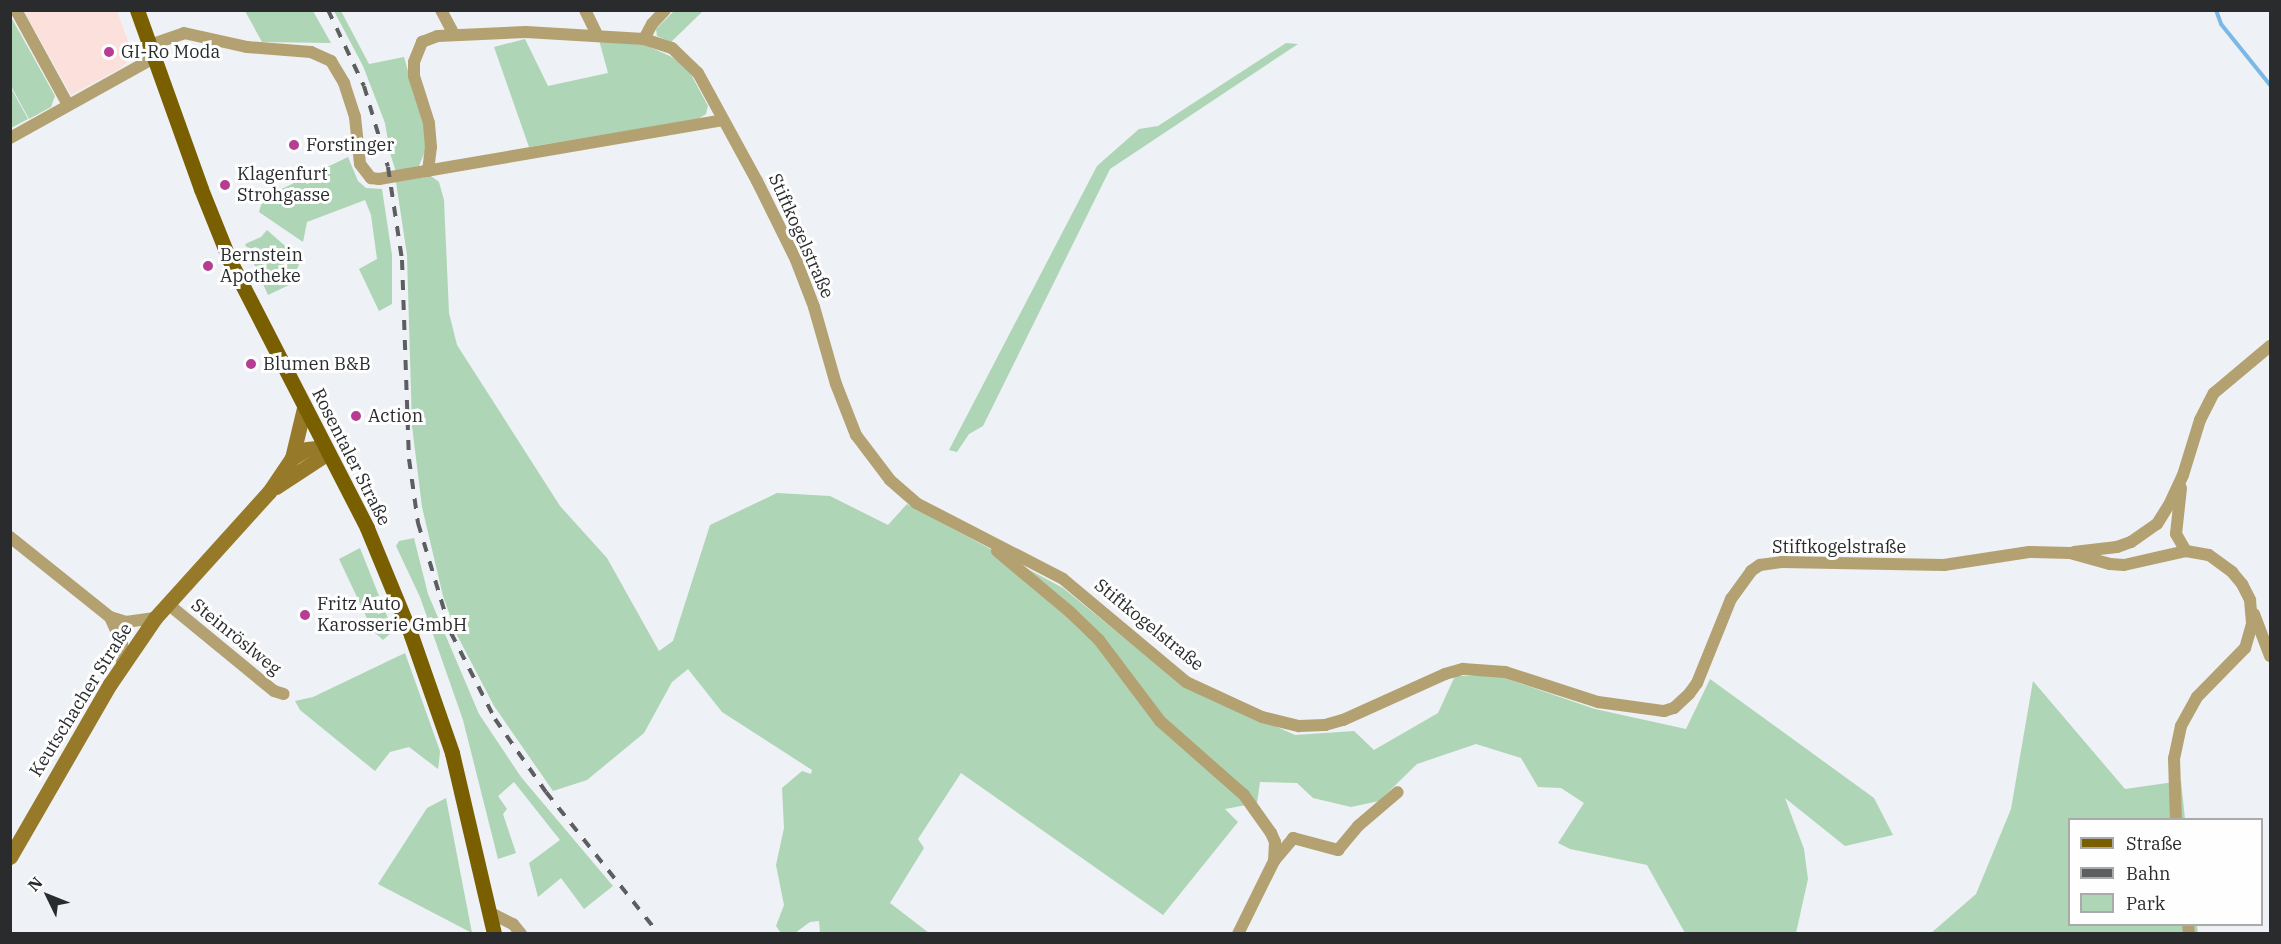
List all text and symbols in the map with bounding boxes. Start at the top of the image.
place label: GI-Ro Moda [121,41,220,63]
marker: GI-Ro Moda [102,45,116,59]
place label: Forstinger [306,134,394,156]
marker: Forstinger [287,138,301,152]
place label: Klagenfurt Strohgasse [237,164,330,207]
street label: Stiftkogelstraße [764,170,838,302]
marker: Klagenfurt Strohgasse [218,178,232,192]
place label: Bernstein Apotheke [220,245,303,288]
marker: Bernstein Apotheke [201,259,215,273]
place label: Blumen B&B [263,353,371,375]
marker: Blumen B&B [244,357,258,371]
street label: Rosentaler Straße [307,385,395,529]
place label: Action [368,405,423,427]
marker: Action [349,409,363,423]
street label: Stiftkogelstraße [1772,536,1906,558]
street label: Stiftkogelstraße [1090,574,1208,676]
street label: Steinröslweg [187,594,285,680]
place label: Fritz Auto Karosserie GmbH [317,594,467,636]
marker: Fritz Auto Karosserie GmbH [298,608,312,622]
street label: Keutschacher Straße [25,619,137,781]
legend [2068,818,2263,926]
text: Straße [2126,832,2182,855]
text: Bahn [2126,862,2171,885]
north arrow [18,866,78,926]
text: N [23,872,46,895]
text: Park [2126,892,2165,915]

